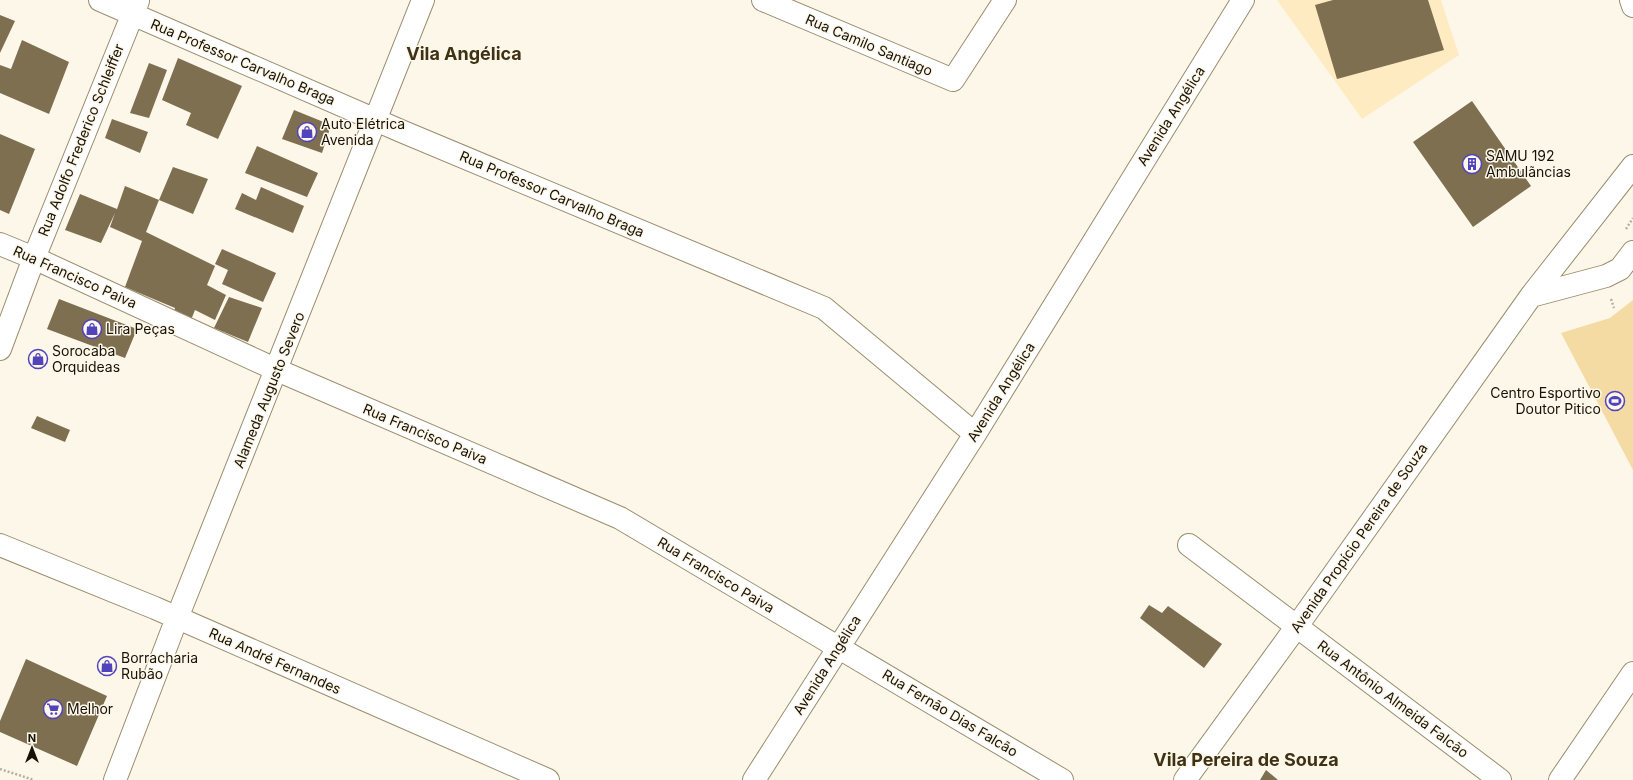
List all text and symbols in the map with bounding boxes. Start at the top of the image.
street label: Rua Camilo Santiago [803,10,935,79]
street label: Rua Professor Carvalho Braga [148,15,338,108]
street label: Rua Adolfo Frederico Schleiffer [34,41,127,239]
district label: Vila Angélica [406,43,522,64]
street label: Avenida Angélica [1133,63,1208,169]
place label: Auto Elétrica Avenida [321,115,405,148]
shop icon: Auto Elétrica Avenida [296,121,318,143]
street label: Rua Professor Carvalho Braga [457,147,647,240]
place label: SAMU 192 Ambulãncias [1486,147,1571,180]
building icon: SAMU 192 Ambulãncias [1461,153,1483,175]
street label: Rua Francisco Paiva [11,242,140,311]
street label: Alameda Augusto Severo [229,309,308,470]
shop icon: Lira Peças [81,318,103,340]
place label: Lira Peças [106,320,175,337]
street label: Avenida Angélica [963,339,1038,445]
place label: Sorocaba Orquideas [52,342,120,375]
shop icon: Sorocaba Orquideas [27,348,49,370]
place label: Centro Esportivo Doutor Pitico [1490,384,1601,417]
sports icon: Centro Esportivo Doutor Pitico [1604,390,1626,412]
street label: Rua Francisco Paiva [361,400,490,467]
street label: Avenida Propício Pereira de Souza [1286,440,1431,636]
street label: Rua Francisco Paiva [655,533,778,616]
street label: Avenida Angélica [789,612,864,718]
street label: Rua André Fernandes [207,624,344,697]
street label: Rua Antônio Almeida Falcão [1314,636,1472,761]
place label: Borracharia Rubão [121,649,198,682]
shop icon: Borracharia Rubão [96,655,118,677]
street label: Rua Fernão Dias Falcão [879,665,1021,760]
supermarket icon: Melhor [42,698,64,720]
place label: Melhor [67,700,113,717]
north arrow [12,728,52,768]
text: N [28,731,36,745]
district label: Vila Pereira de Souza [1153,749,1339,770]

